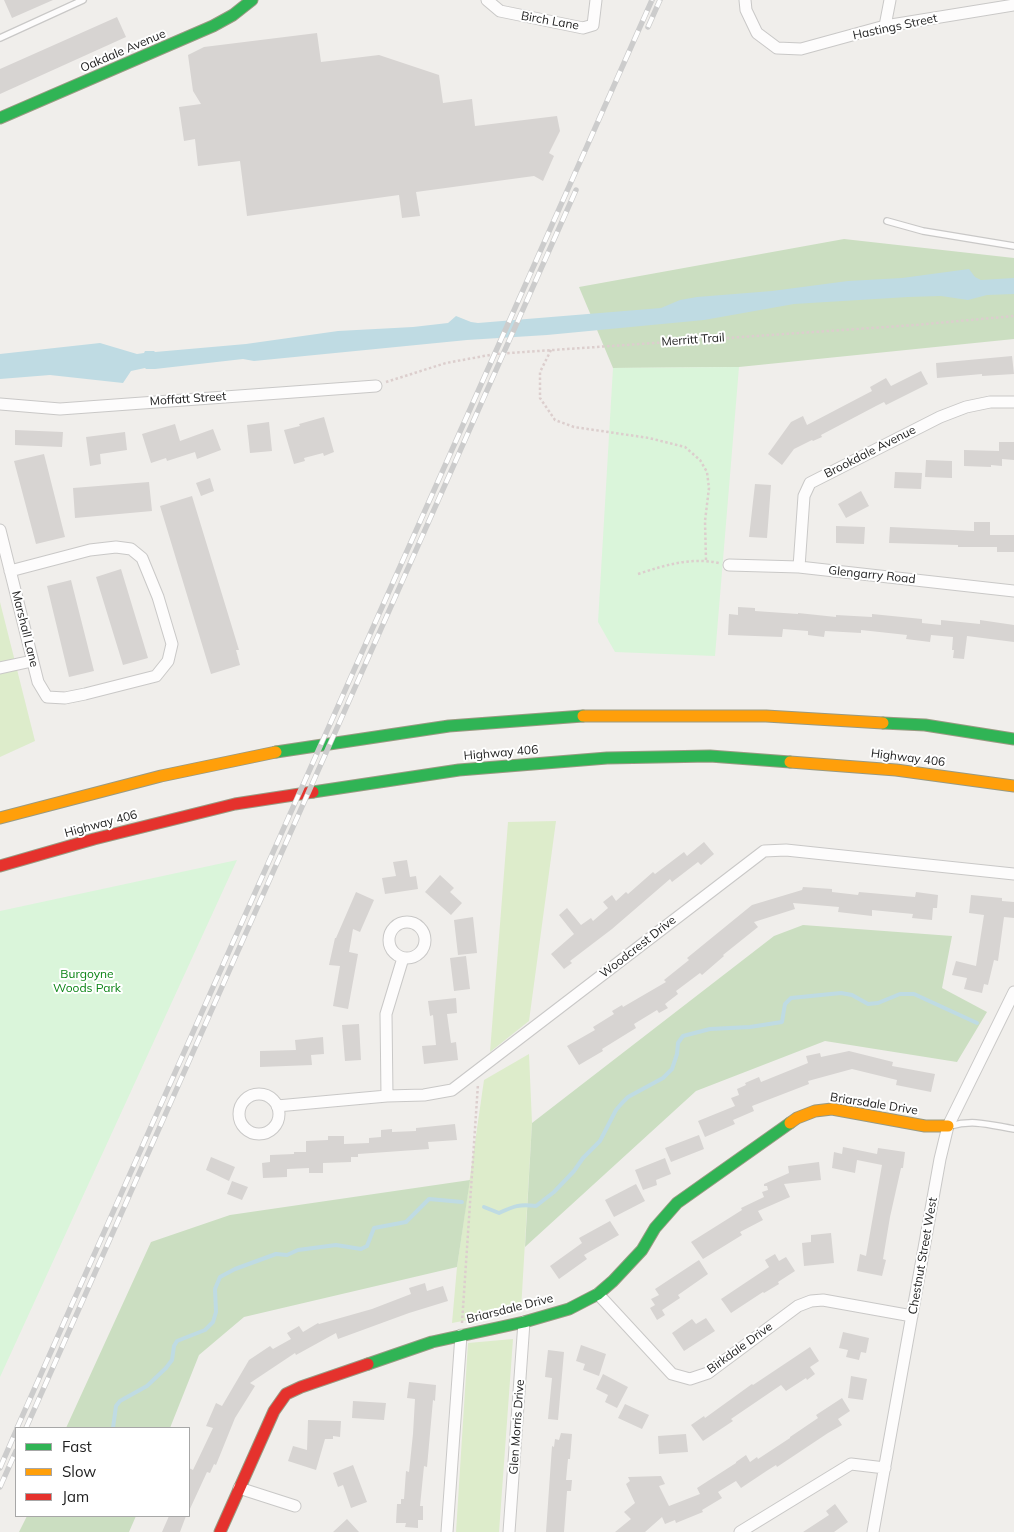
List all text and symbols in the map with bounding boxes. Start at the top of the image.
street label: Birch Lane [520,9,580,33]
street label: Hastings Street [852,11,938,43]
street label: Oakdale Avenue [78,27,168,75]
street label: Merritt Trail [661,331,725,349]
street label: Moffatt Street [149,389,227,409]
street label: Brookdale Avenue [822,423,918,481]
street label: Glengarry Road [828,563,916,587]
street label: Marshall Lane [9,589,41,669]
street label: Highway 406 [463,743,539,763]
street label: Highway 406 [870,746,946,770]
street label: Highway 406 [63,807,139,841]
street label: Woodcrest Drive [597,913,679,981]
park label: Burgoyne Woods Park [53,967,121,995]
street label: Briarsdale Drive [829,1090,919,1118]
street label: Chestnut Street West [906,1196,940,1316]
street label: Briarsdale Drive [465,1291,555,1327]
street label: Birkdale Drive [704,1319,776,1377]
street label: Glen Morris Drive [507,1379,527,1475]
legend [15,1427,190,1517]
text: Fast [62,1437,92,1456]
text: Slow [62,1462,96,1481]
text: Jam [62,1487,89,1506]

